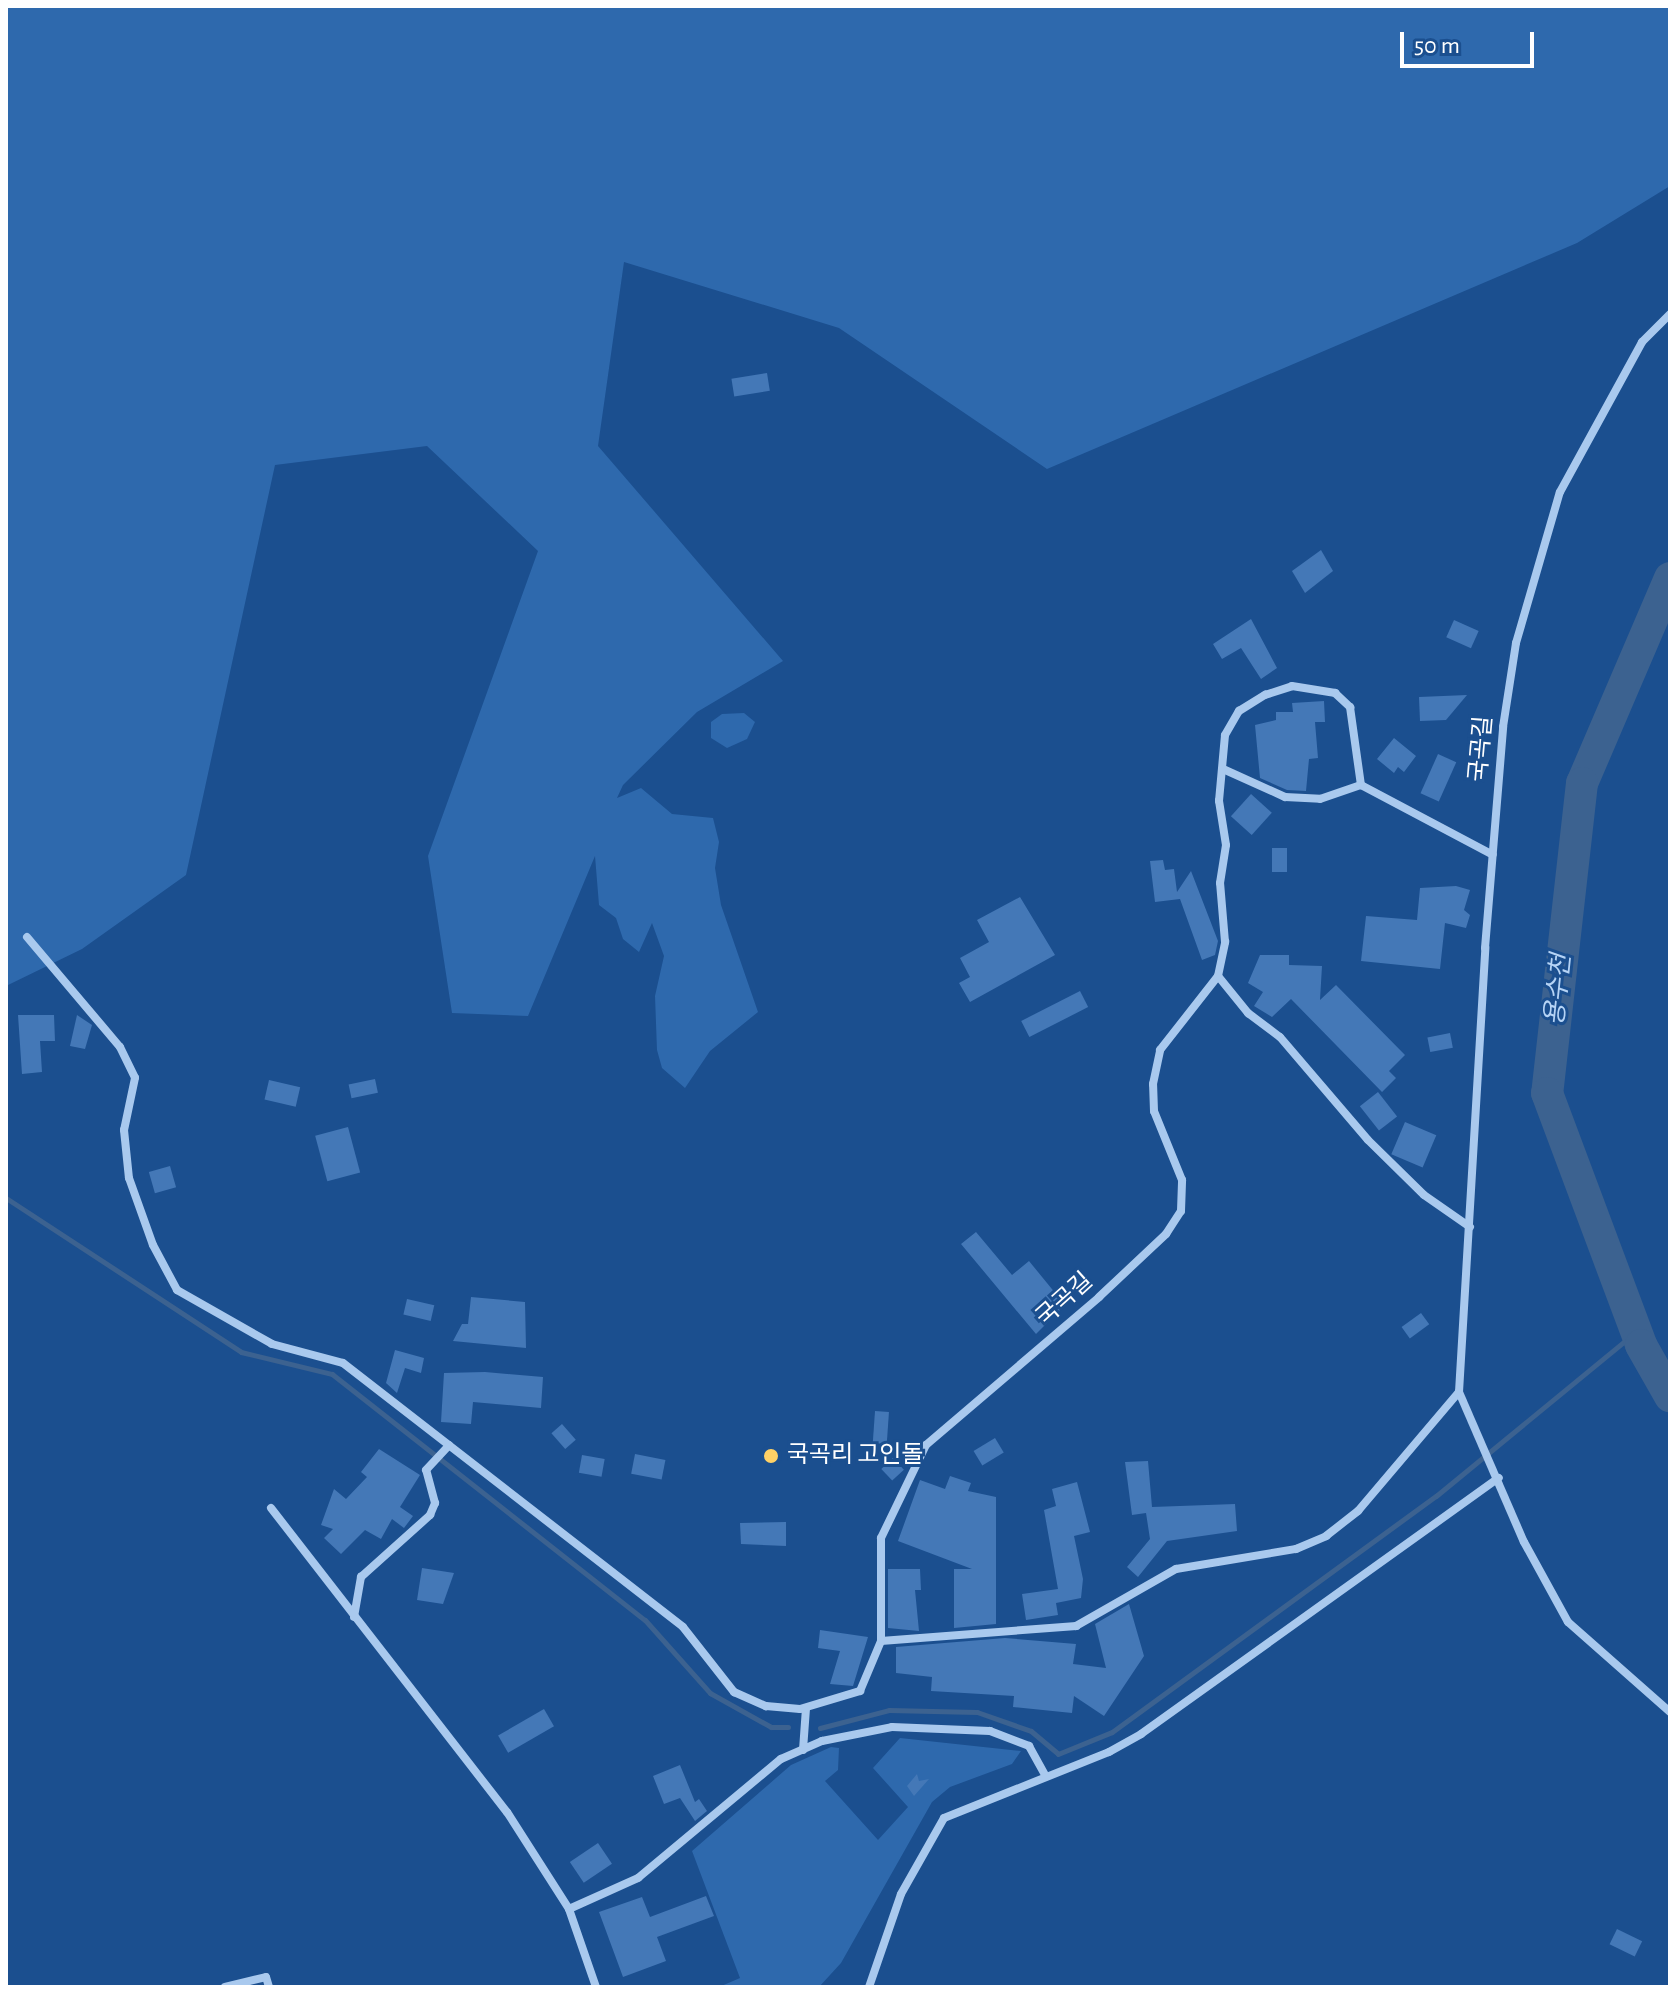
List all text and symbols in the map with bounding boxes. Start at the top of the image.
scale bar [1404,16,1538,66]
text: 50 m [1414,34,1460,58]
street label: 국곡길 [1465,715,1499,783]
water label: 용수천 [1540,953,1578,1027]
street label: 국곡길 [1031,1267,1099,1333]
place label: 국곡리 고인돌 [787,1442,923,1470]
marker: 국곡리 고인돌 [762,1447,780,1465]

